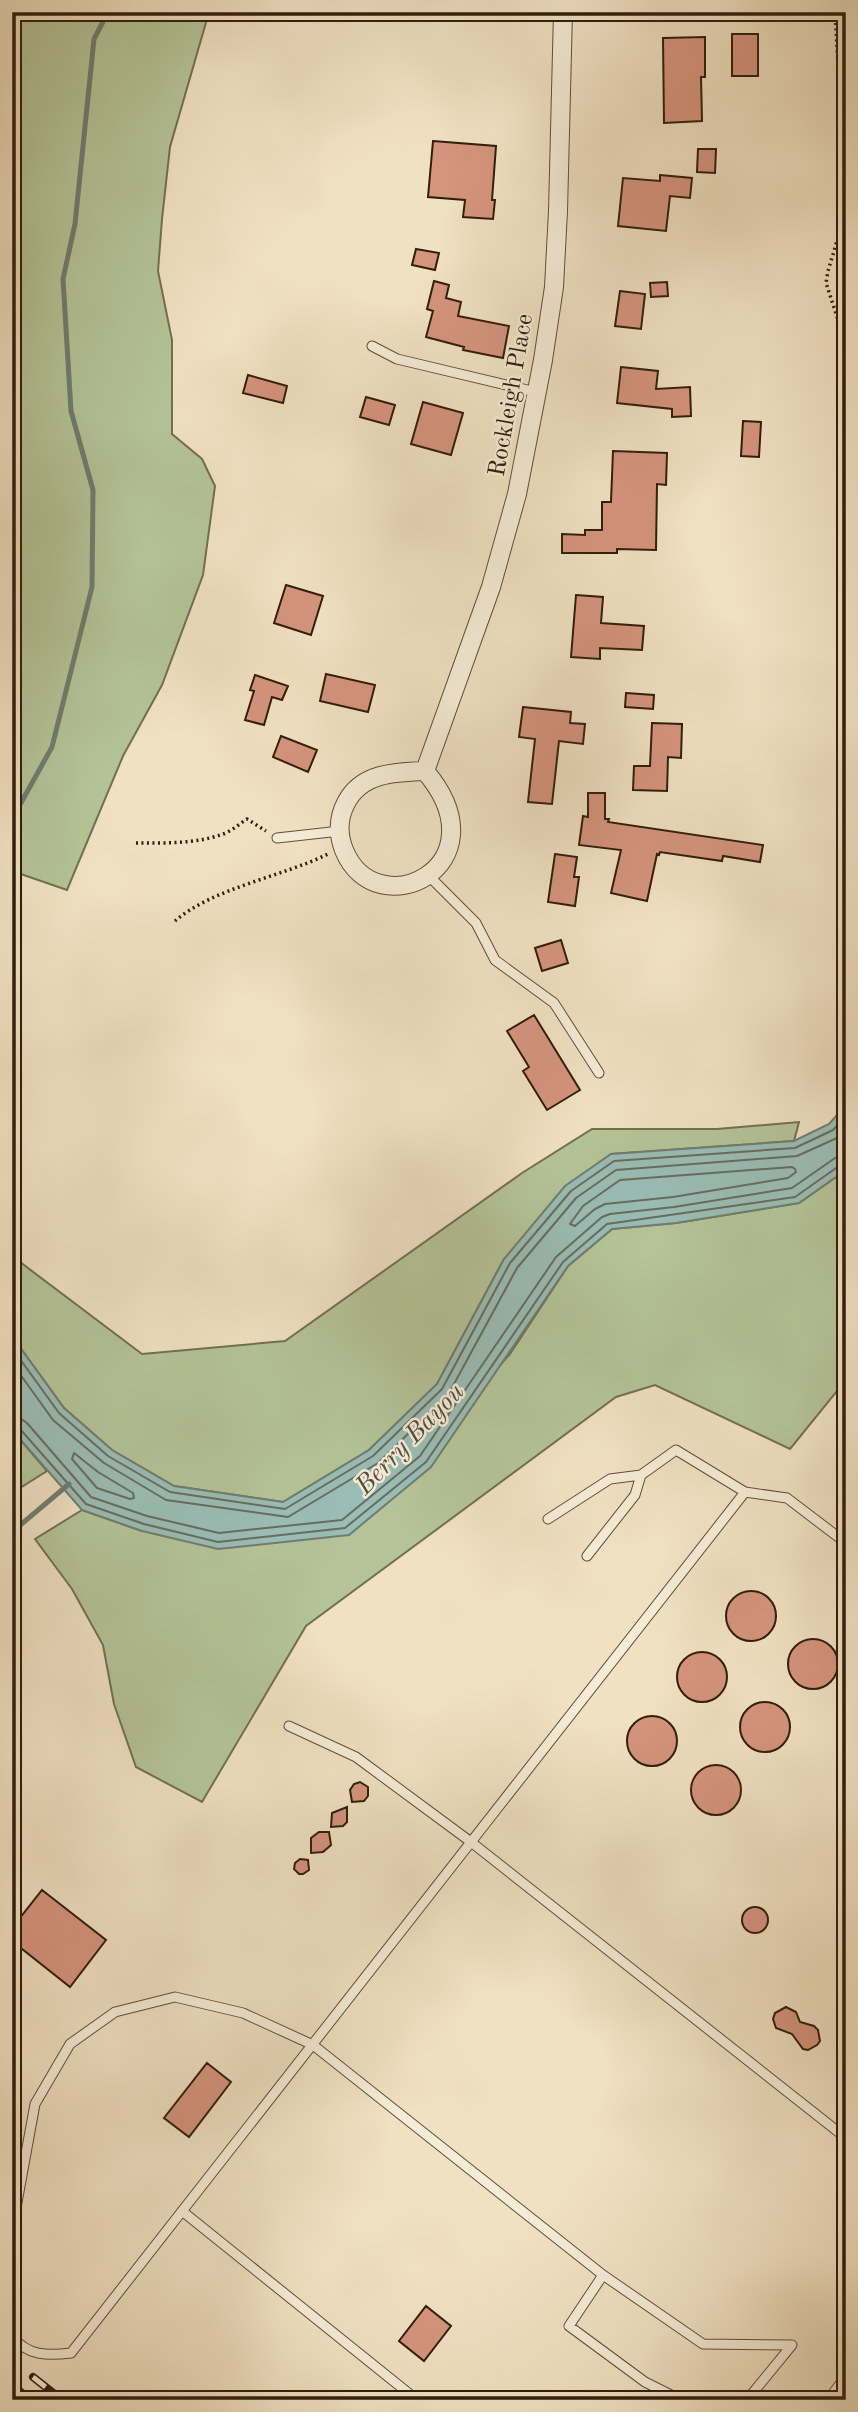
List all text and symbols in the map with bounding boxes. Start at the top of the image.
street label: Rockleigh Place [486,312,538,479]
water label: Berry Bayou [351,1379,470,1501]

